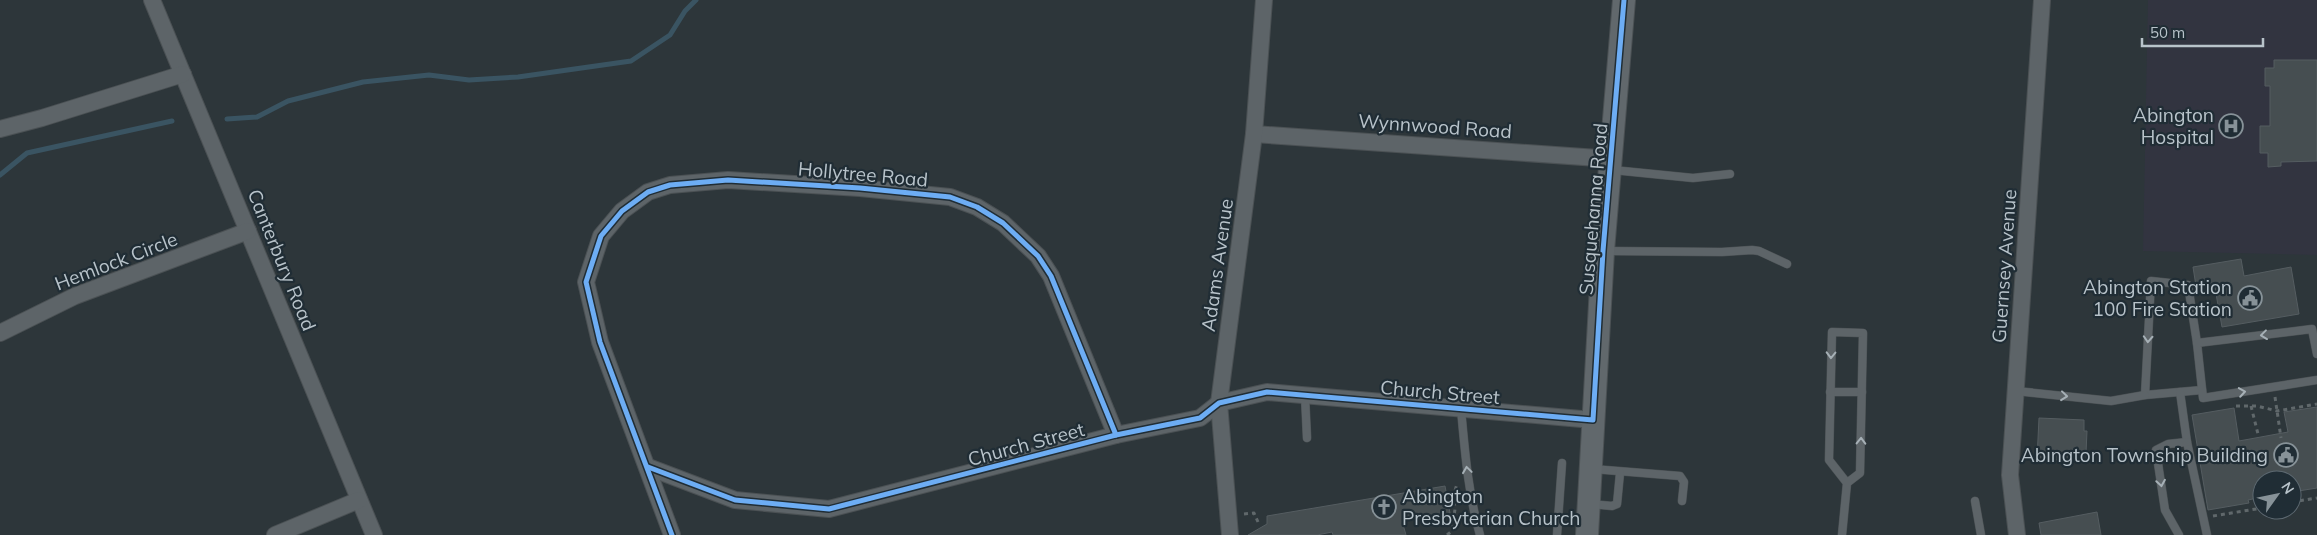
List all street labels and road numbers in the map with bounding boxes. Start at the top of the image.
street label: Wynnwood Road [1357,109,1513,143]
street label: Susquehanna Road [1574,122,1612,296]
street label: Hollytree Road [797,156,929,192]
street label: Canterbury Road [243,186,321,334]
street label: Guernsey Avenue [1987,188,2021,344]
street label: Adams Avenue [1196,197,1238,333]
street label: Hemlock Circle [51,227,181,295]
street label: Church Street [1379,375,1501,409]
street label: Church Street [965,417,1087,471]

